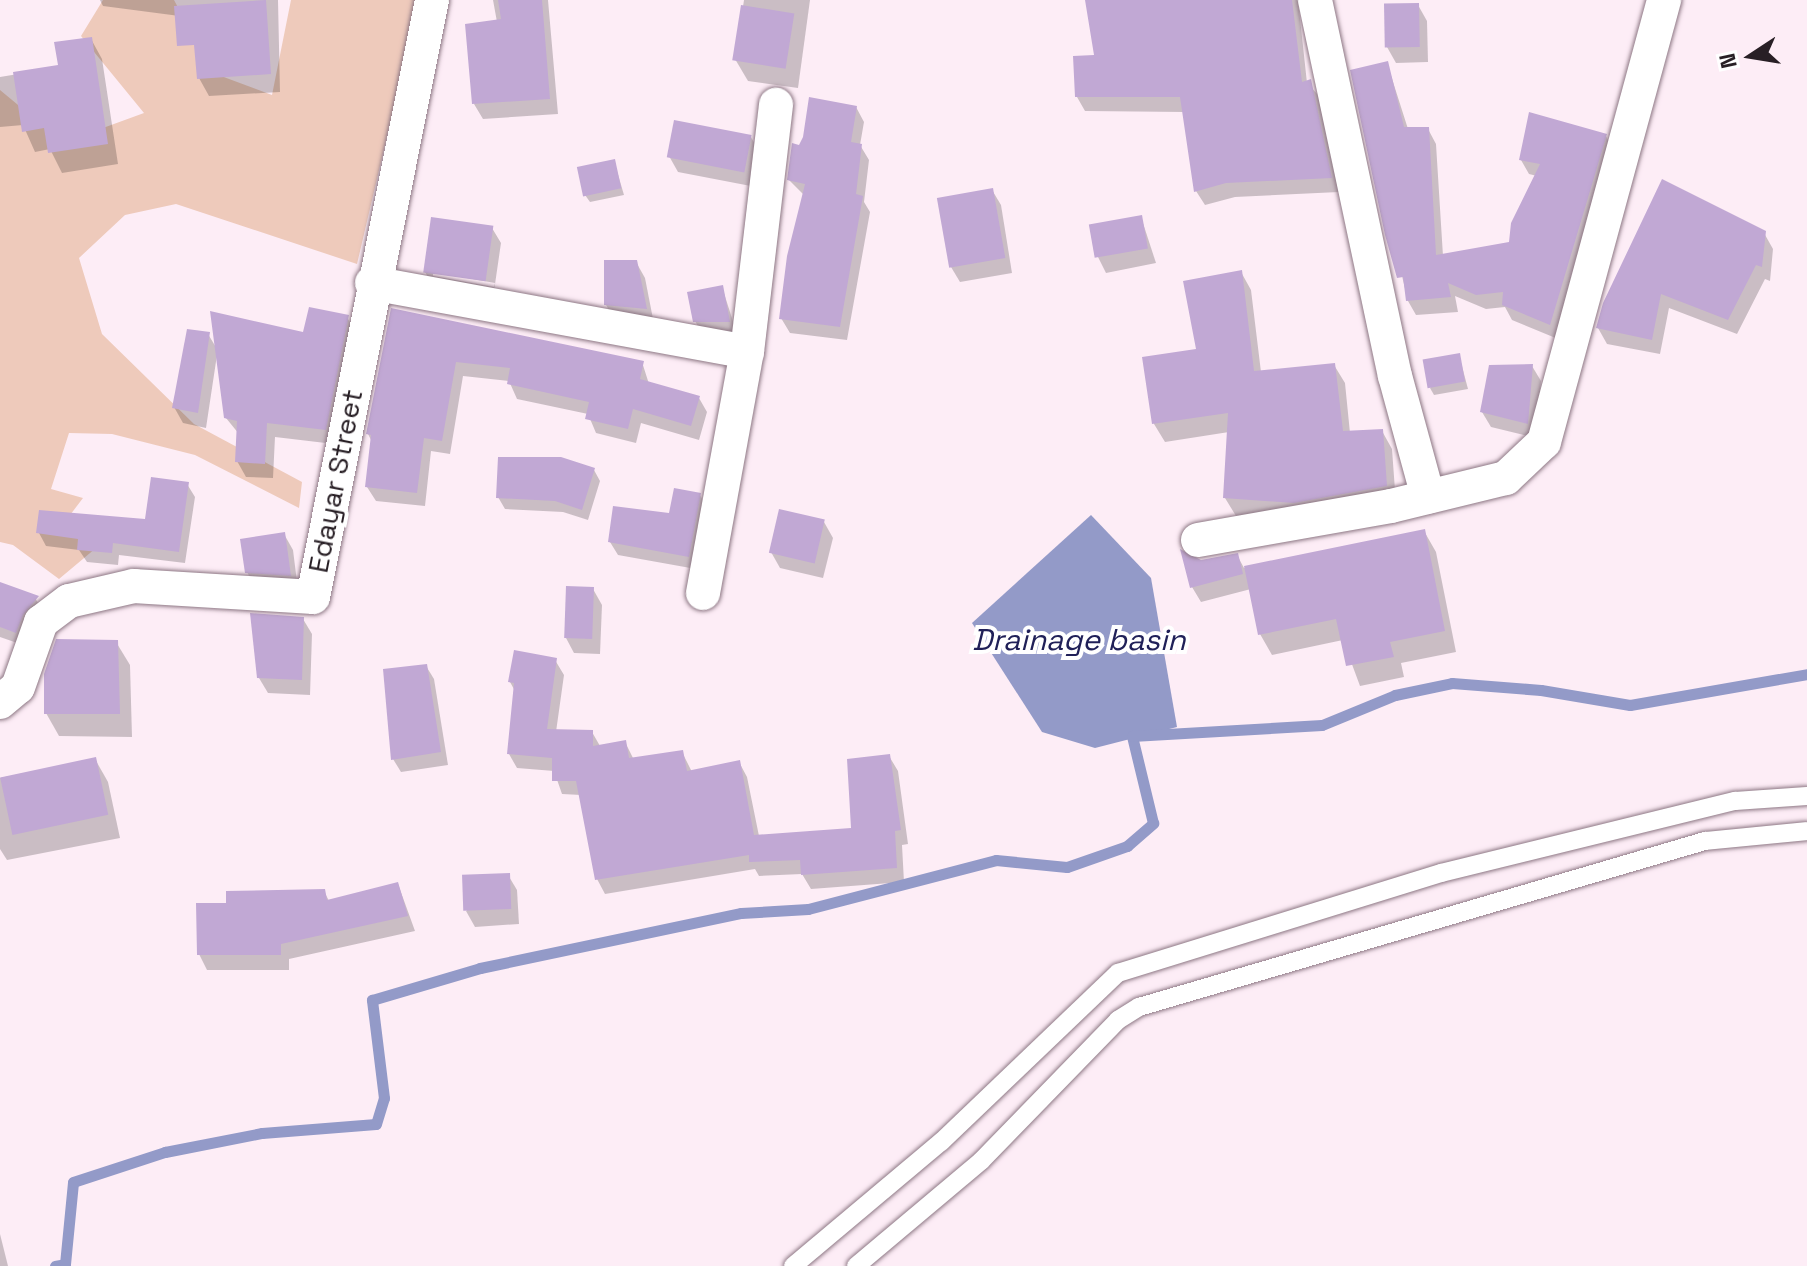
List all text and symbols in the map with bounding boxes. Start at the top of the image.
north arrow [1711,16,1791,96]
text: N [1712,51,1743,71]
street label: Edayar Street [301,386,369,576]
water label: Drainage basin [972,622,1186,658]

